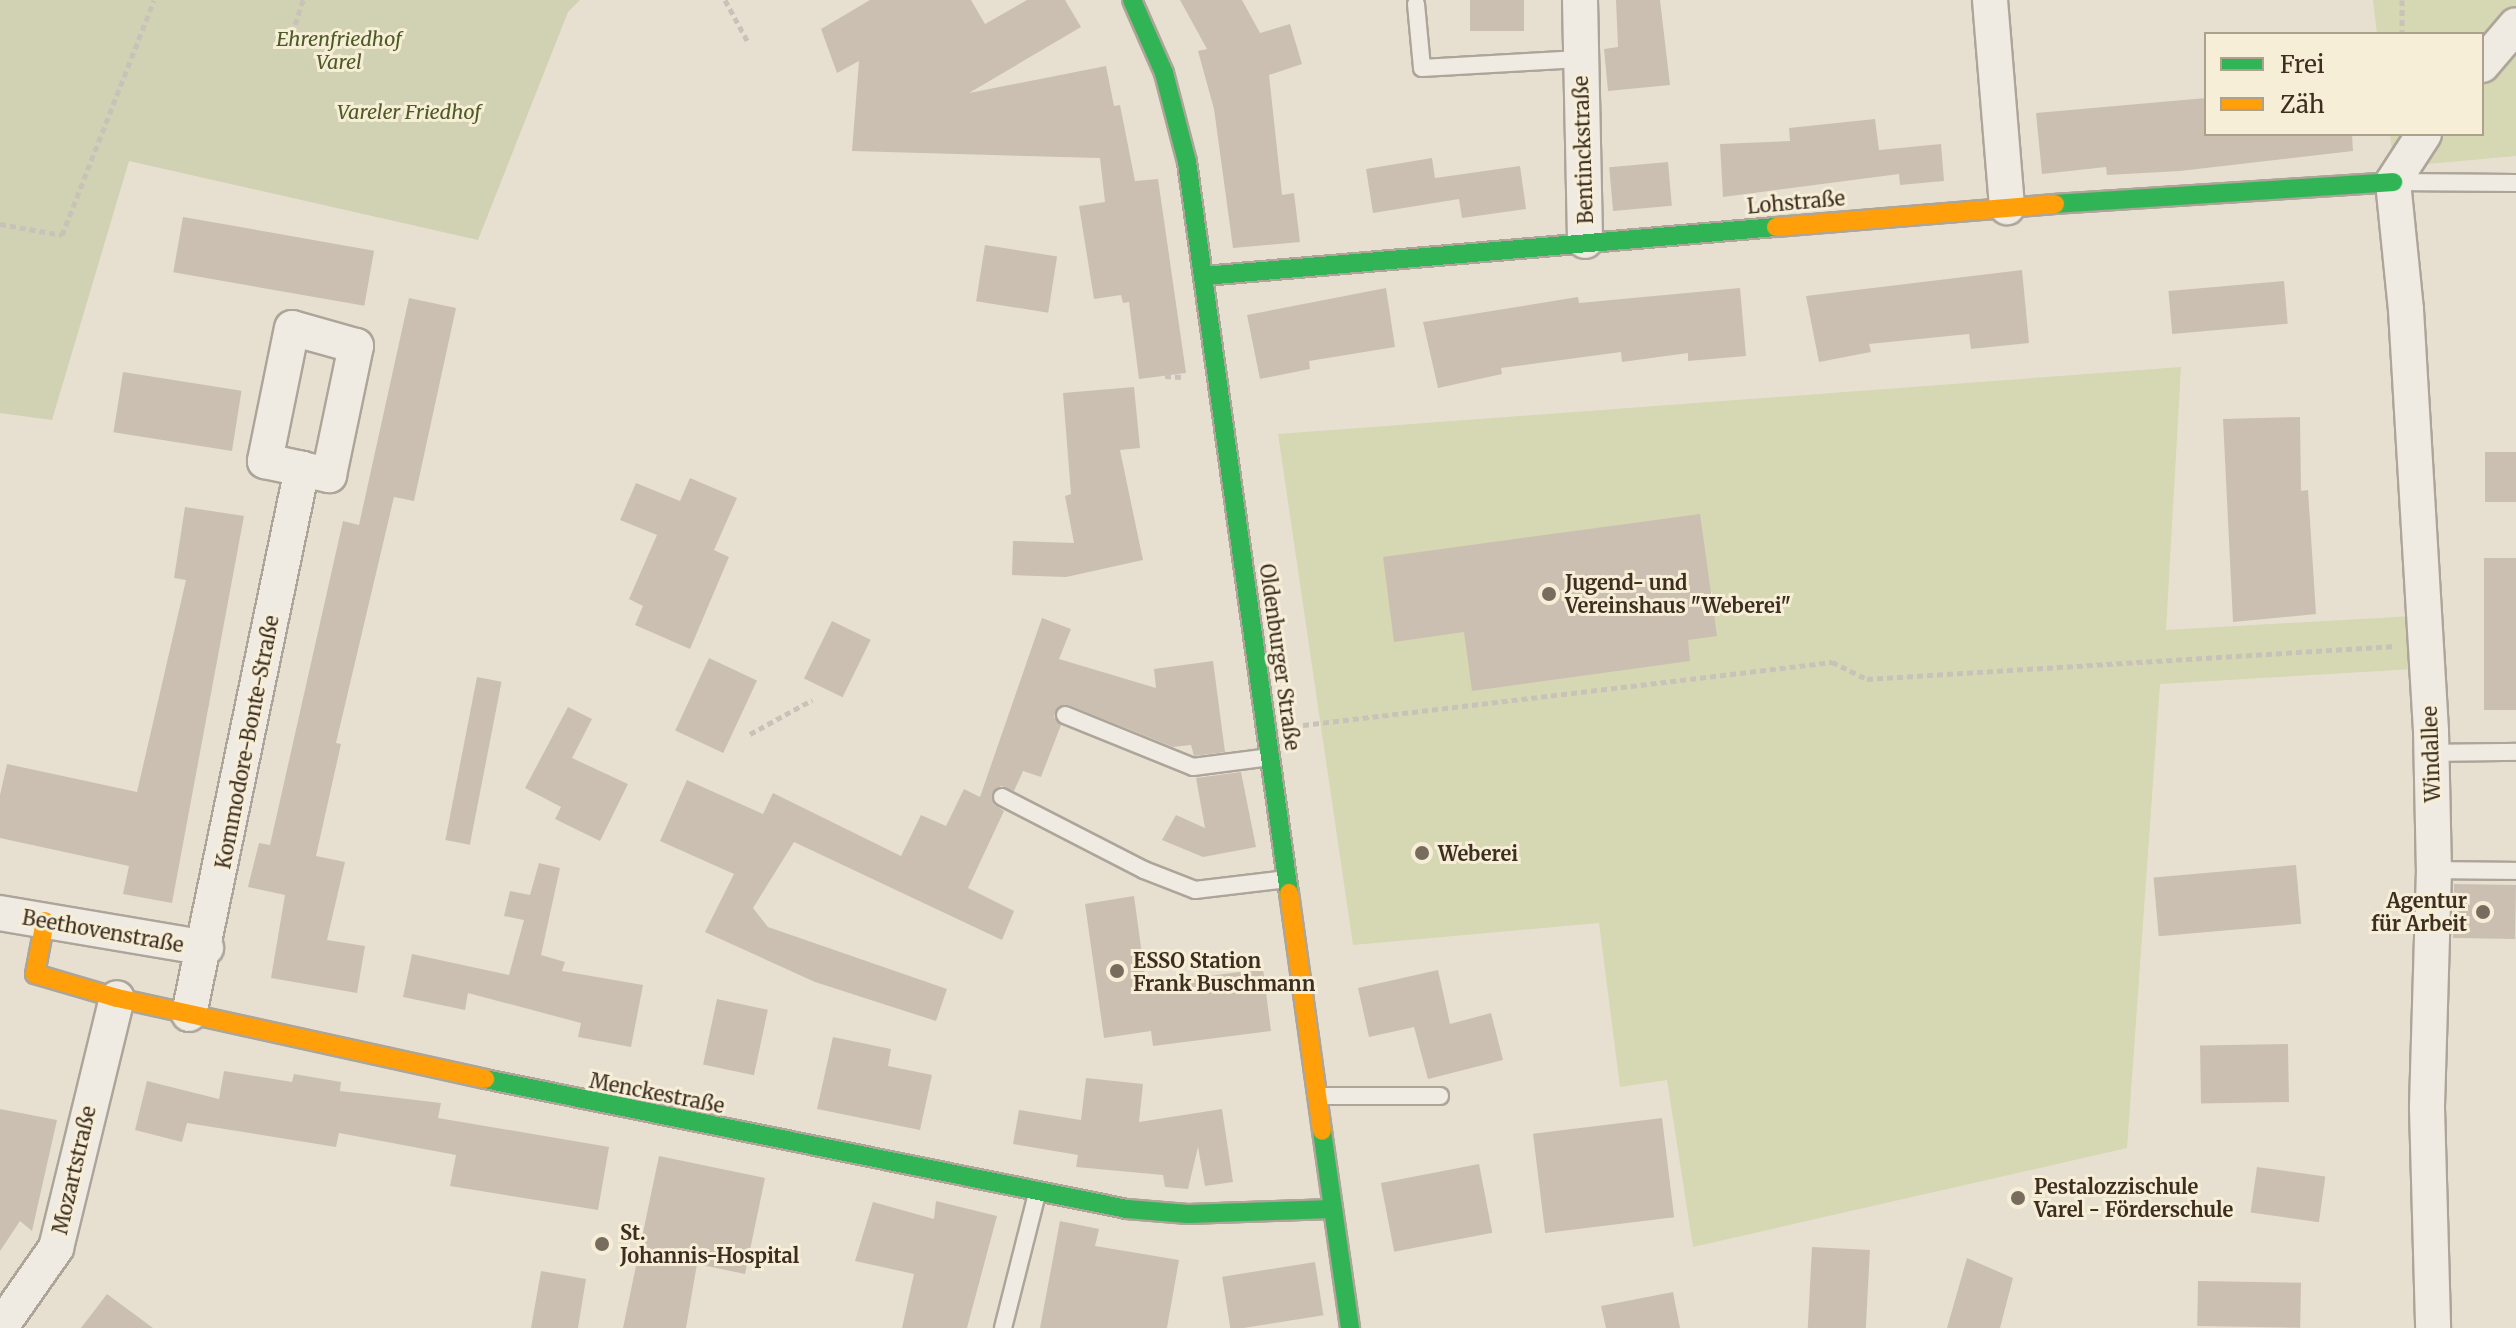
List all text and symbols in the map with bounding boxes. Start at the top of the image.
park label: Ehrenfriedhof Varel [276,27,402,74]
legend [2204,32,2484,136]
text: Frei [2280,49,2325,80]
street label: Bentinckstraße [1568,75,1598,225]
text: Zäh [2280,89,2325,120]
park label: Vareler Friedhof [337,99,481,123]
street label: Lohstraße [1746,186,1846,218]
street label: Oldenburger Straße [1255,562,1305,752]
place label: Jugend- und Vereinshaus "Weberei" [1565,570,1791,617]
marker: Jugend- und Vereinshaus "Weberei" [1540,585,1558,603]
street label: Kommodore-Bonte-Straße [211,613,283,871]
street label: Windallee [2417,705,2445,803]
place label: Weberei [1438,841,1518,865]
marker: Weberei [1413,844,1431,862]
place label: Agentur für Arbeit [2371,888,2467,935]
marker: Agentur für Arbeit [2474,903,2492,921]
street label: Beethovenstraße [20,905,186,957]
place label: ESSO Station Frank Buschmann [1133,948,1315,995]
marker: ESSO Station Frank Buschmann [1108,962,1126,980]
street label: Menckestraße [587,1068,727,1118]
street label: Mozartstraße [48,1103,100,1237]
place label: Pestalozzischule Varel - Förderschule [2034,1174,2233,1221]
marker: Pestalozzischule Varel - Förderschule [2009,1189,2027,1207]
place label: St. Johannis-Hospital [620,1220,799,1267]
marker: St. Johannis-Hospital [591,1233,613,1255]

